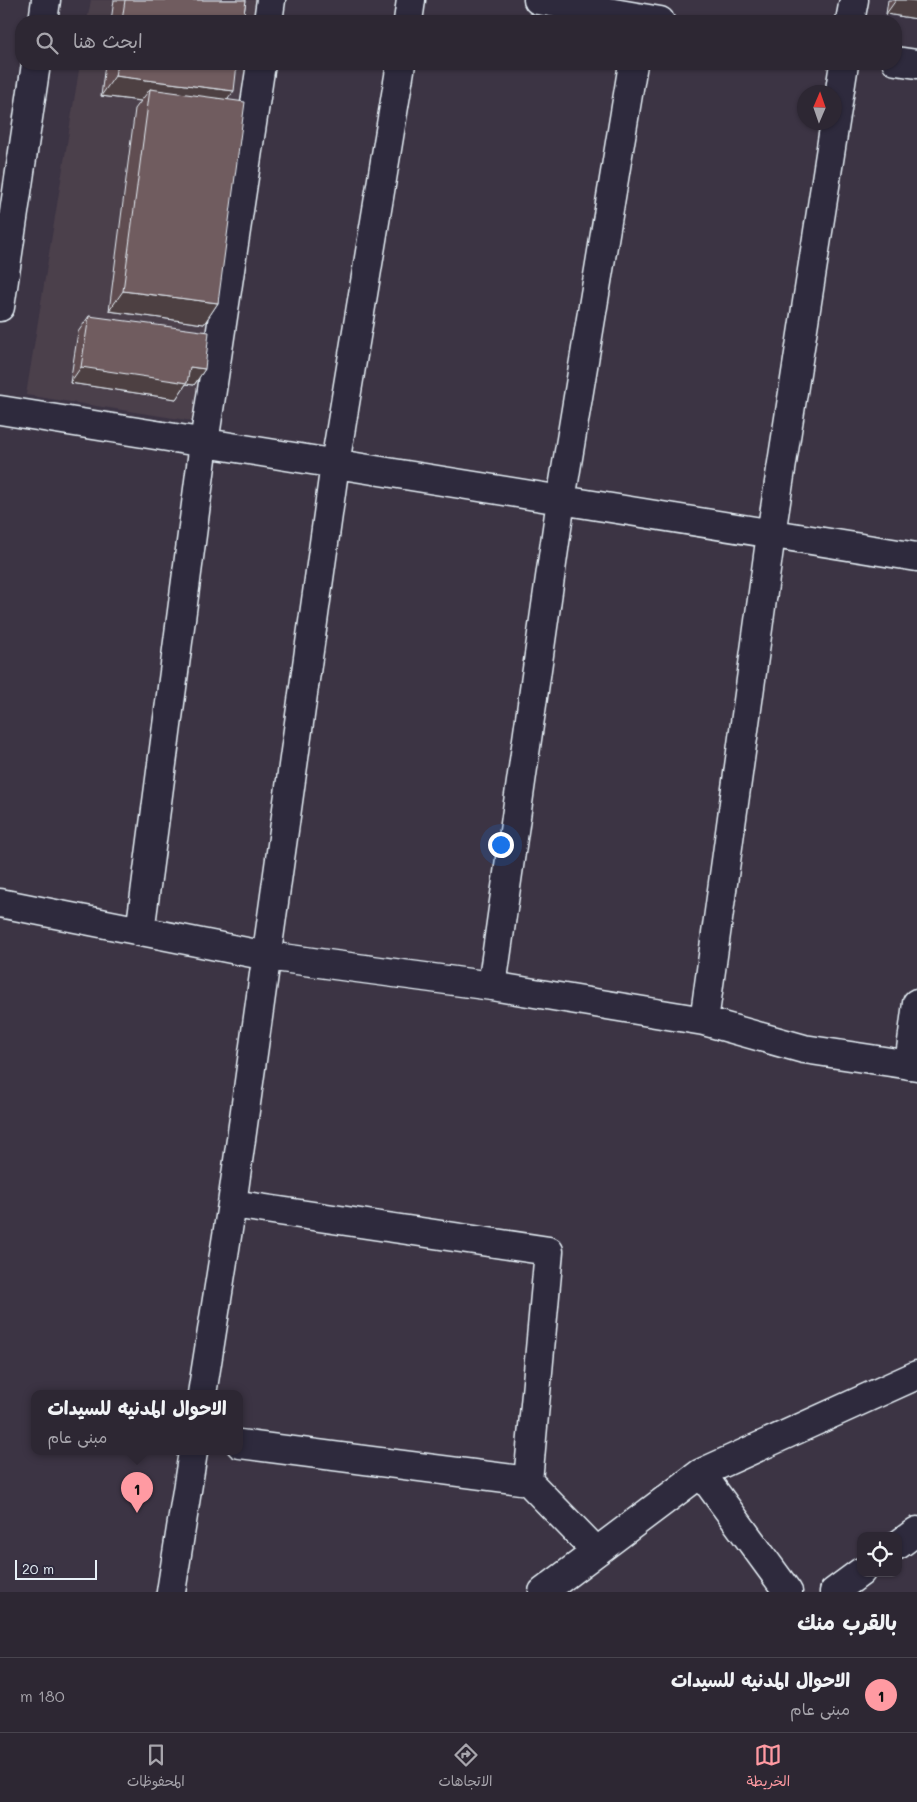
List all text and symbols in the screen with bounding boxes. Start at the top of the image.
search box [15,15,902,70]
text: ابحث هنا [73,28,143,53]
icon: search [33,29,61,57]
north arrow [797,85,842,130]
your location [488,832,514,858]
popup [31,1390,243,1455]
text: الاحوال المدنيه للسيدات [47,1395,227,1420]
text: مبنى عام [47,1426,107,1447]
pin: 1 [121,1472,153,1513]
map controls [857,1532,902,1577]
button: locate [857,1532,902,1577]
scale bar [15,1557,98,1580]
text: 20 m [22,1559,54,1578]
text: بالقرب منك [797,1608,897,1635]
text: الاحوال المدنيه للسيدات [671,1667,850,1692]
text: 180 m [20,1685,65,1706]
text: 1 [877,1685,885,1706]
text: مبنى عام [790,1698,850,1719]
tab: المحفوظات [127,1741,185,1794]
tab: الاتجاهات [438,1741,493,1794]
tab: الخريطة [746,1741,790,1794]

